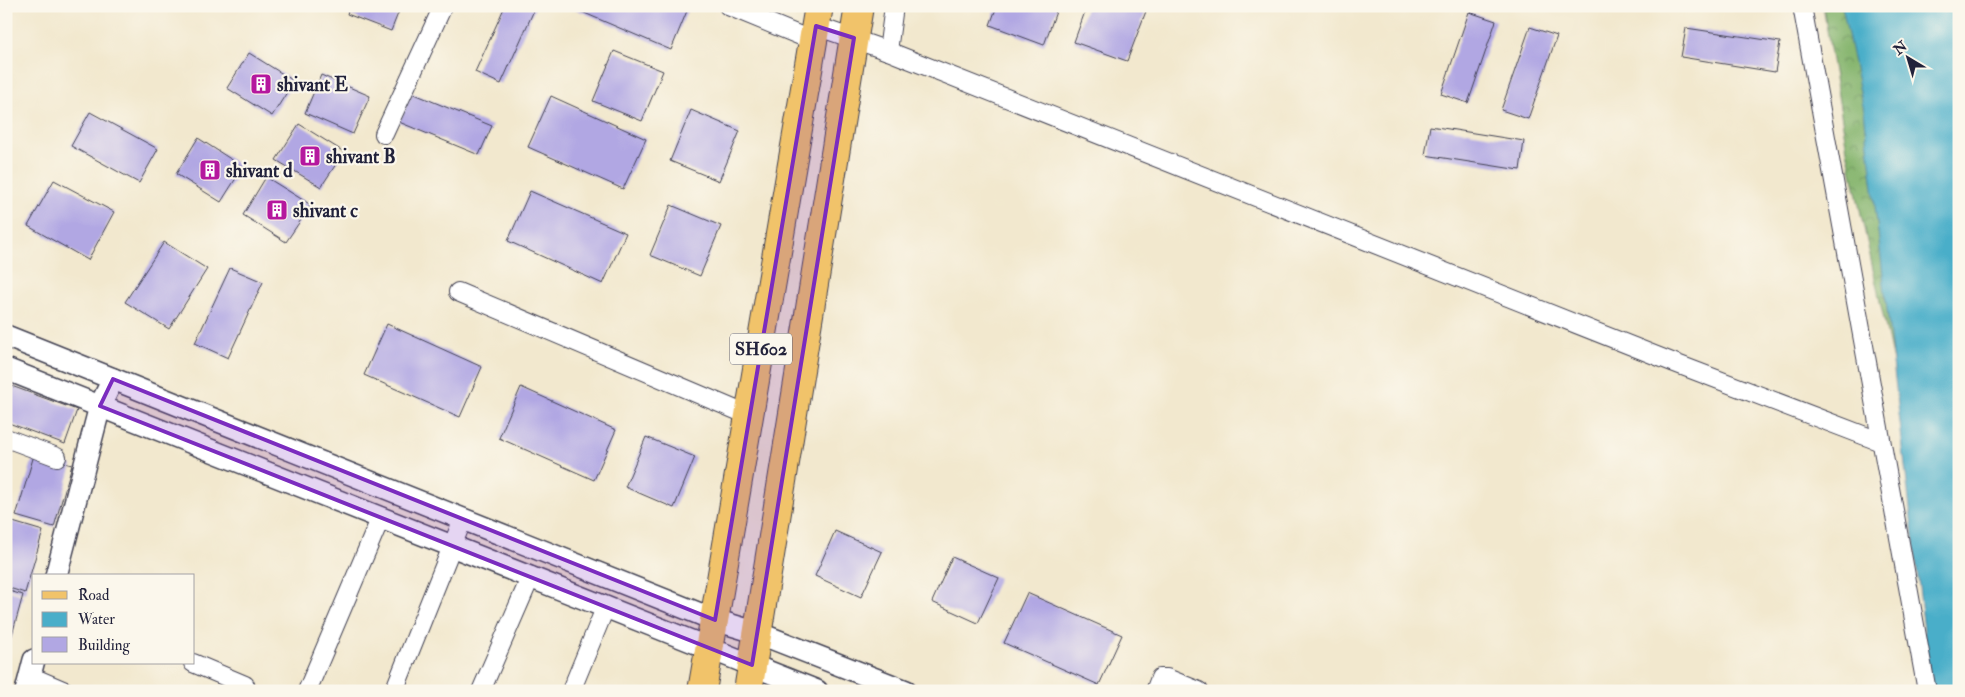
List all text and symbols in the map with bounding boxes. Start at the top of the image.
north arrow [1882,32,1932,82]
text: N [1889,37,1911,59]
building icon: shivant E [249,72,273,96]
place label: shivant E [277,73,348,97]
building icon: shivant B [298,144,322,168]
place label: shivant B [326,145,396,169]
building icon: shivant d [198,158,222,182]
place label: shivant d [226,159,293,183]
building icon: shivant c [265,198,289,222]
place label: shivant c [293,199,358,223]
road number: SH602 [730,334,792,364]
legend [32,574,195,664]
text: Road [78,586,110,605]
text: Water [77,610,115,629]
text: Building [78,636,130,655]

